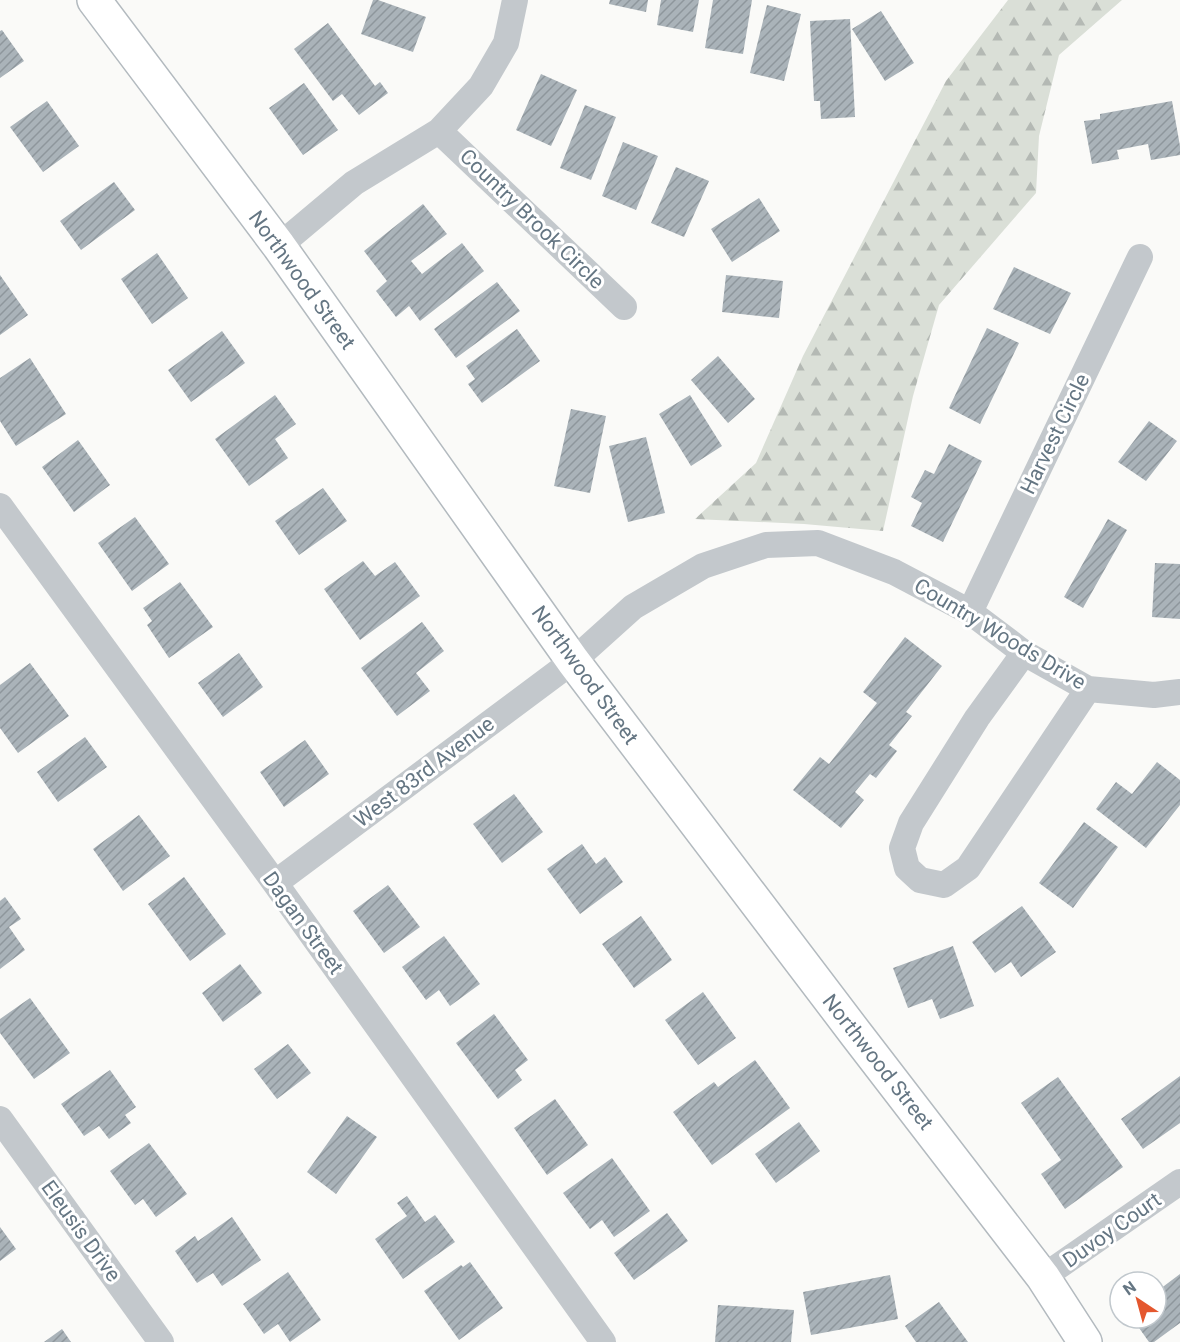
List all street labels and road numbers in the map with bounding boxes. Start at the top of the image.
street label: Country Brook Circle [455,144,609,294]
street label: Northwood Street [244,206,360,354]
street label: Harvest Circle [1016,370,1094,498]
street label: Country Woods Drive [910,573,1090,695]
street label: Northwood Street [527,601,643,749]
street label: West 83rd Avenue [349,712,499,832]
street label: Dagan Street [258,867,348,979]
street label: Northwood Street [818,990,938,1135]
street label: Eleusis Drive [36,1176,126,1286]
street label: Duvoy Court [1058,1187,1166,1273]

